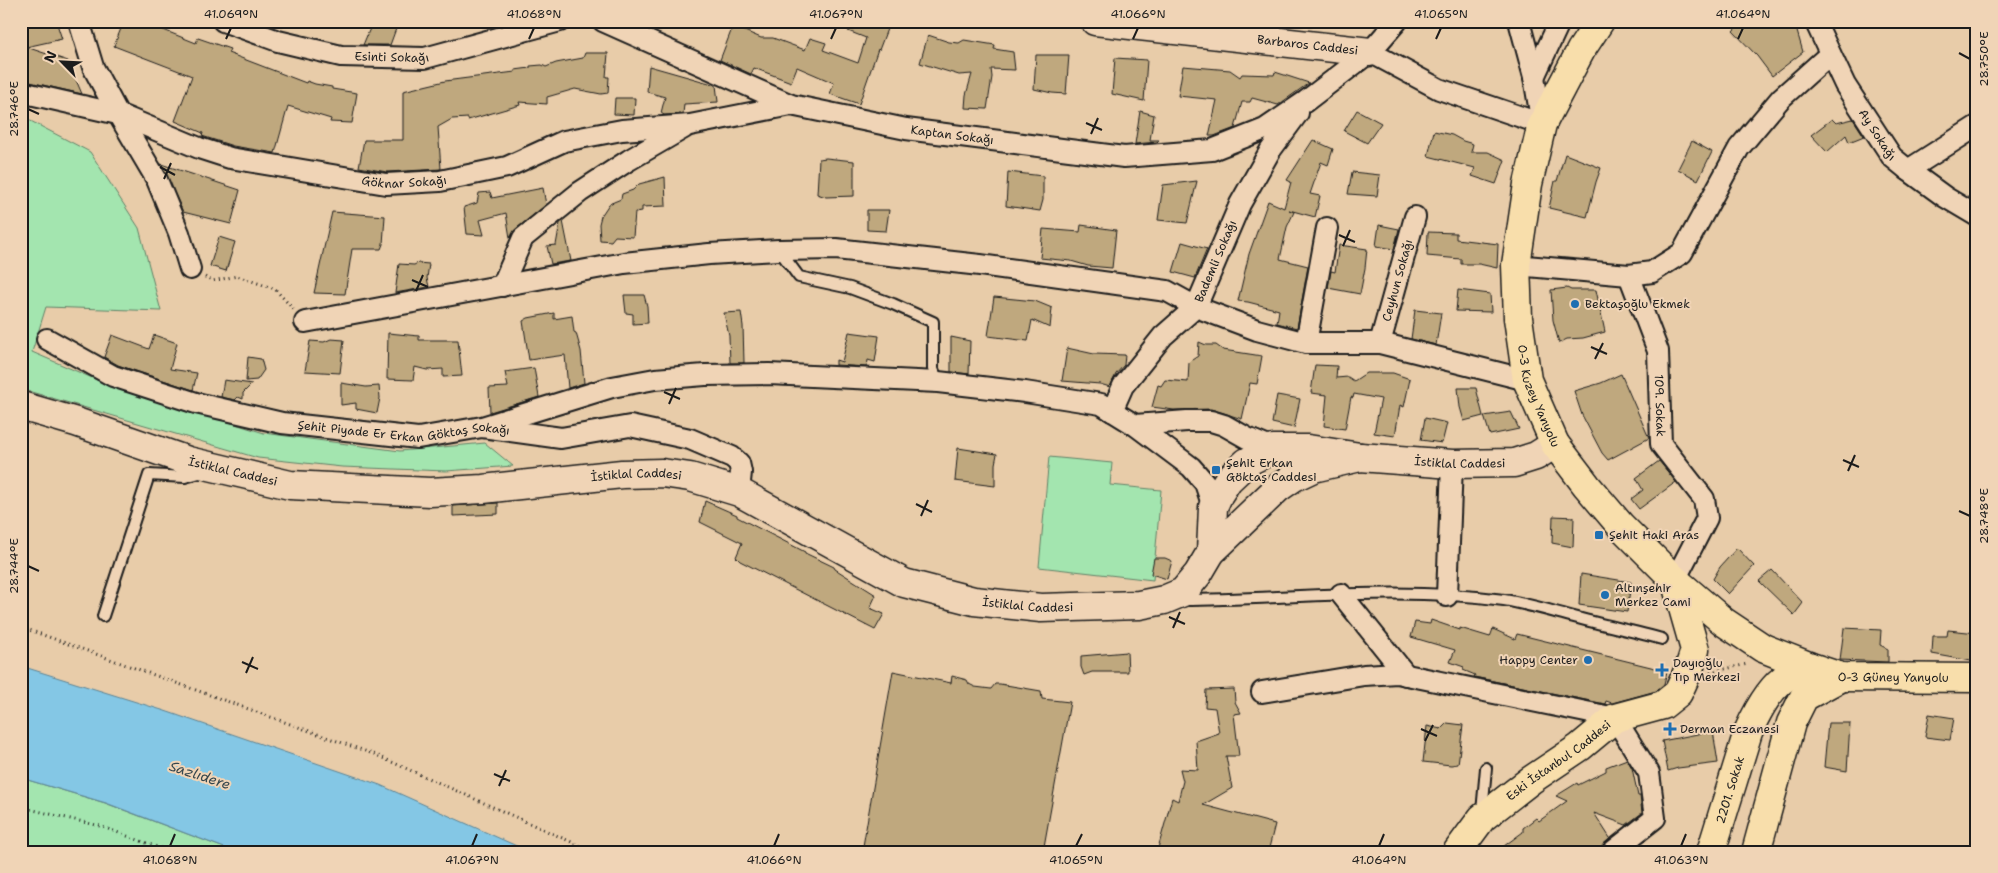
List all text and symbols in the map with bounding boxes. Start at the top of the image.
text: 41.069°N [204,6,258,22]
text: 41.068°N [507,6,561,22]
text: 41.067°N [809,6,863,22]
text: 41.066°N [1110,6,1166,22]
text: 41.065°N [1414,6,1468,22]
text: 41.064°N [1716,6,1770,22]
street label: Barbaros Caddesi [1256,31,1359,59]
text: 28.750°E [1976,31,1992,87]
north arrow [38,38,88,88]
text: N [40,48,61,65]
street label: Esinti Sokağı [354,48,431,66]
text: 28.746°E [6,81,22,137]
street label: Ay Sokağı [1855,106,1899,165]
street label: Kaptan Sokağı [910,122,995,148]
street label: Göknar Sokağı [360,172,448,192]
street label: Bademli Sokağı [1191,218,1240,305]
street label: Ceyhun Sokağı [1378,238,1416,323]
place label: Bektaşoğlu Ekmek [1585,296,1690,312]
marker: Bektaşoğlu Ekmek [1569,298,1581,310]
street label: O-3 Kuzey Yanyolu [1514,344,1563,450]
street label: 109. Sokak [1651,374,1669,437]
street label: Şehit Piyade Er Erkan Göktaş Sokağı [297,417,511,446]
street label: İstiklal Caddesi [187,453,279,490]
street label: İstiklal Caddesi [1414,453,1506,472]
place label: Şehit Erkan Göktaş Caddesi [1226,455,1317,485]
marker: Şehit Erkan Göktaş Caddesi [1210,464,1222,476]
street label: İstiklal Caddesi [590,465,683,485]
text: 28.748°E [1976,488,1992,544]
place label: Şehit Haki Aras [1609,527,1699,543]
marker: Şehit Haki Aras [1593,529,1605,541]
text: 28.744°E [6,538,22,594]
place label: Altınşehir Merkez Cami [1615,580,1691,610]
marker: Altınşehir Merkez Cami [1599,589,1611,601]
street label: İstiklal Caddesi [982,594,1073,616]
place label: Happy Center [1499,652,1578,668]
marker: Happy Center [1582,654,1594,666]
place label: Dayıoğlu Tıp Merkezi [1673,655,1740,685]
marker: Dayıoğlu Tıp Merkezi [1655,663,1669,677]
street label: O-3 Güney Yanyolu [1838,669,1949,686]
street label: Eski İstanbul Caddesi [1503,717,1614,804]
place label: Derman Eczanesi [1680,721,1779,737]
marker: Derman Eczanesi [1664,723,1676,735]
street label: 2201. Sokak [1712,754,1748,826]
water label: Sazlıdere [167,757,233,793]
text: 41.068°N [143,852,197,868]
text: 41.067°N [445,852,499,868]
text: 41.066°N [746,852,802,868]
text: 41.065°N [1049,852,1103,868]
text: 41.064°N [1352,852,1406,868]
text: 41.063°N [1654,852,1708,868]

